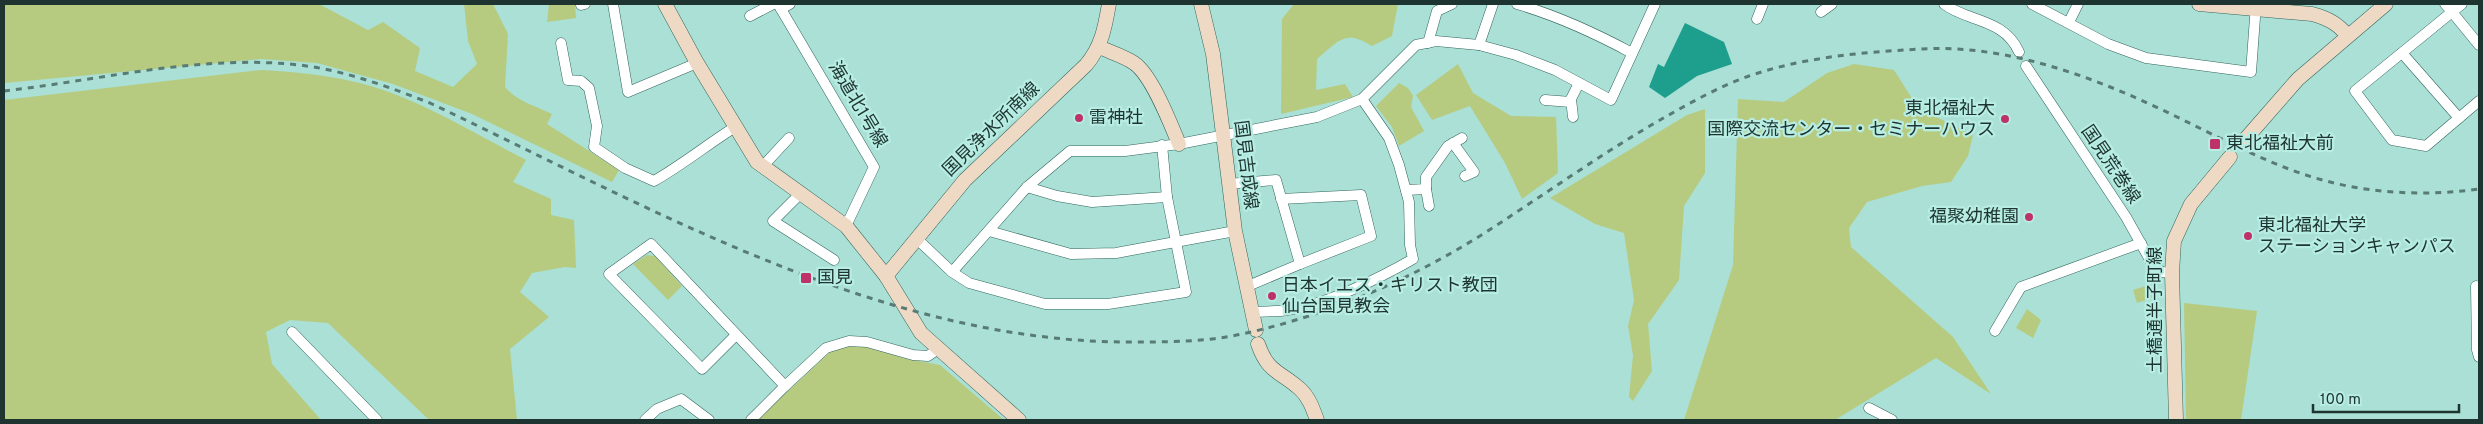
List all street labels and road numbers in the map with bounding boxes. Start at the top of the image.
street label: 海道北1号線 [822,58,892,152]
street label: 国見浄水所南線 [939,78,1045,182]
street label: 国見吉成線 [1228,119,1262,211]
street label: 国見荒巻線 [2075,121,2145,209]
street label: 土橋通半子町線 [2145,247,2168,373]

